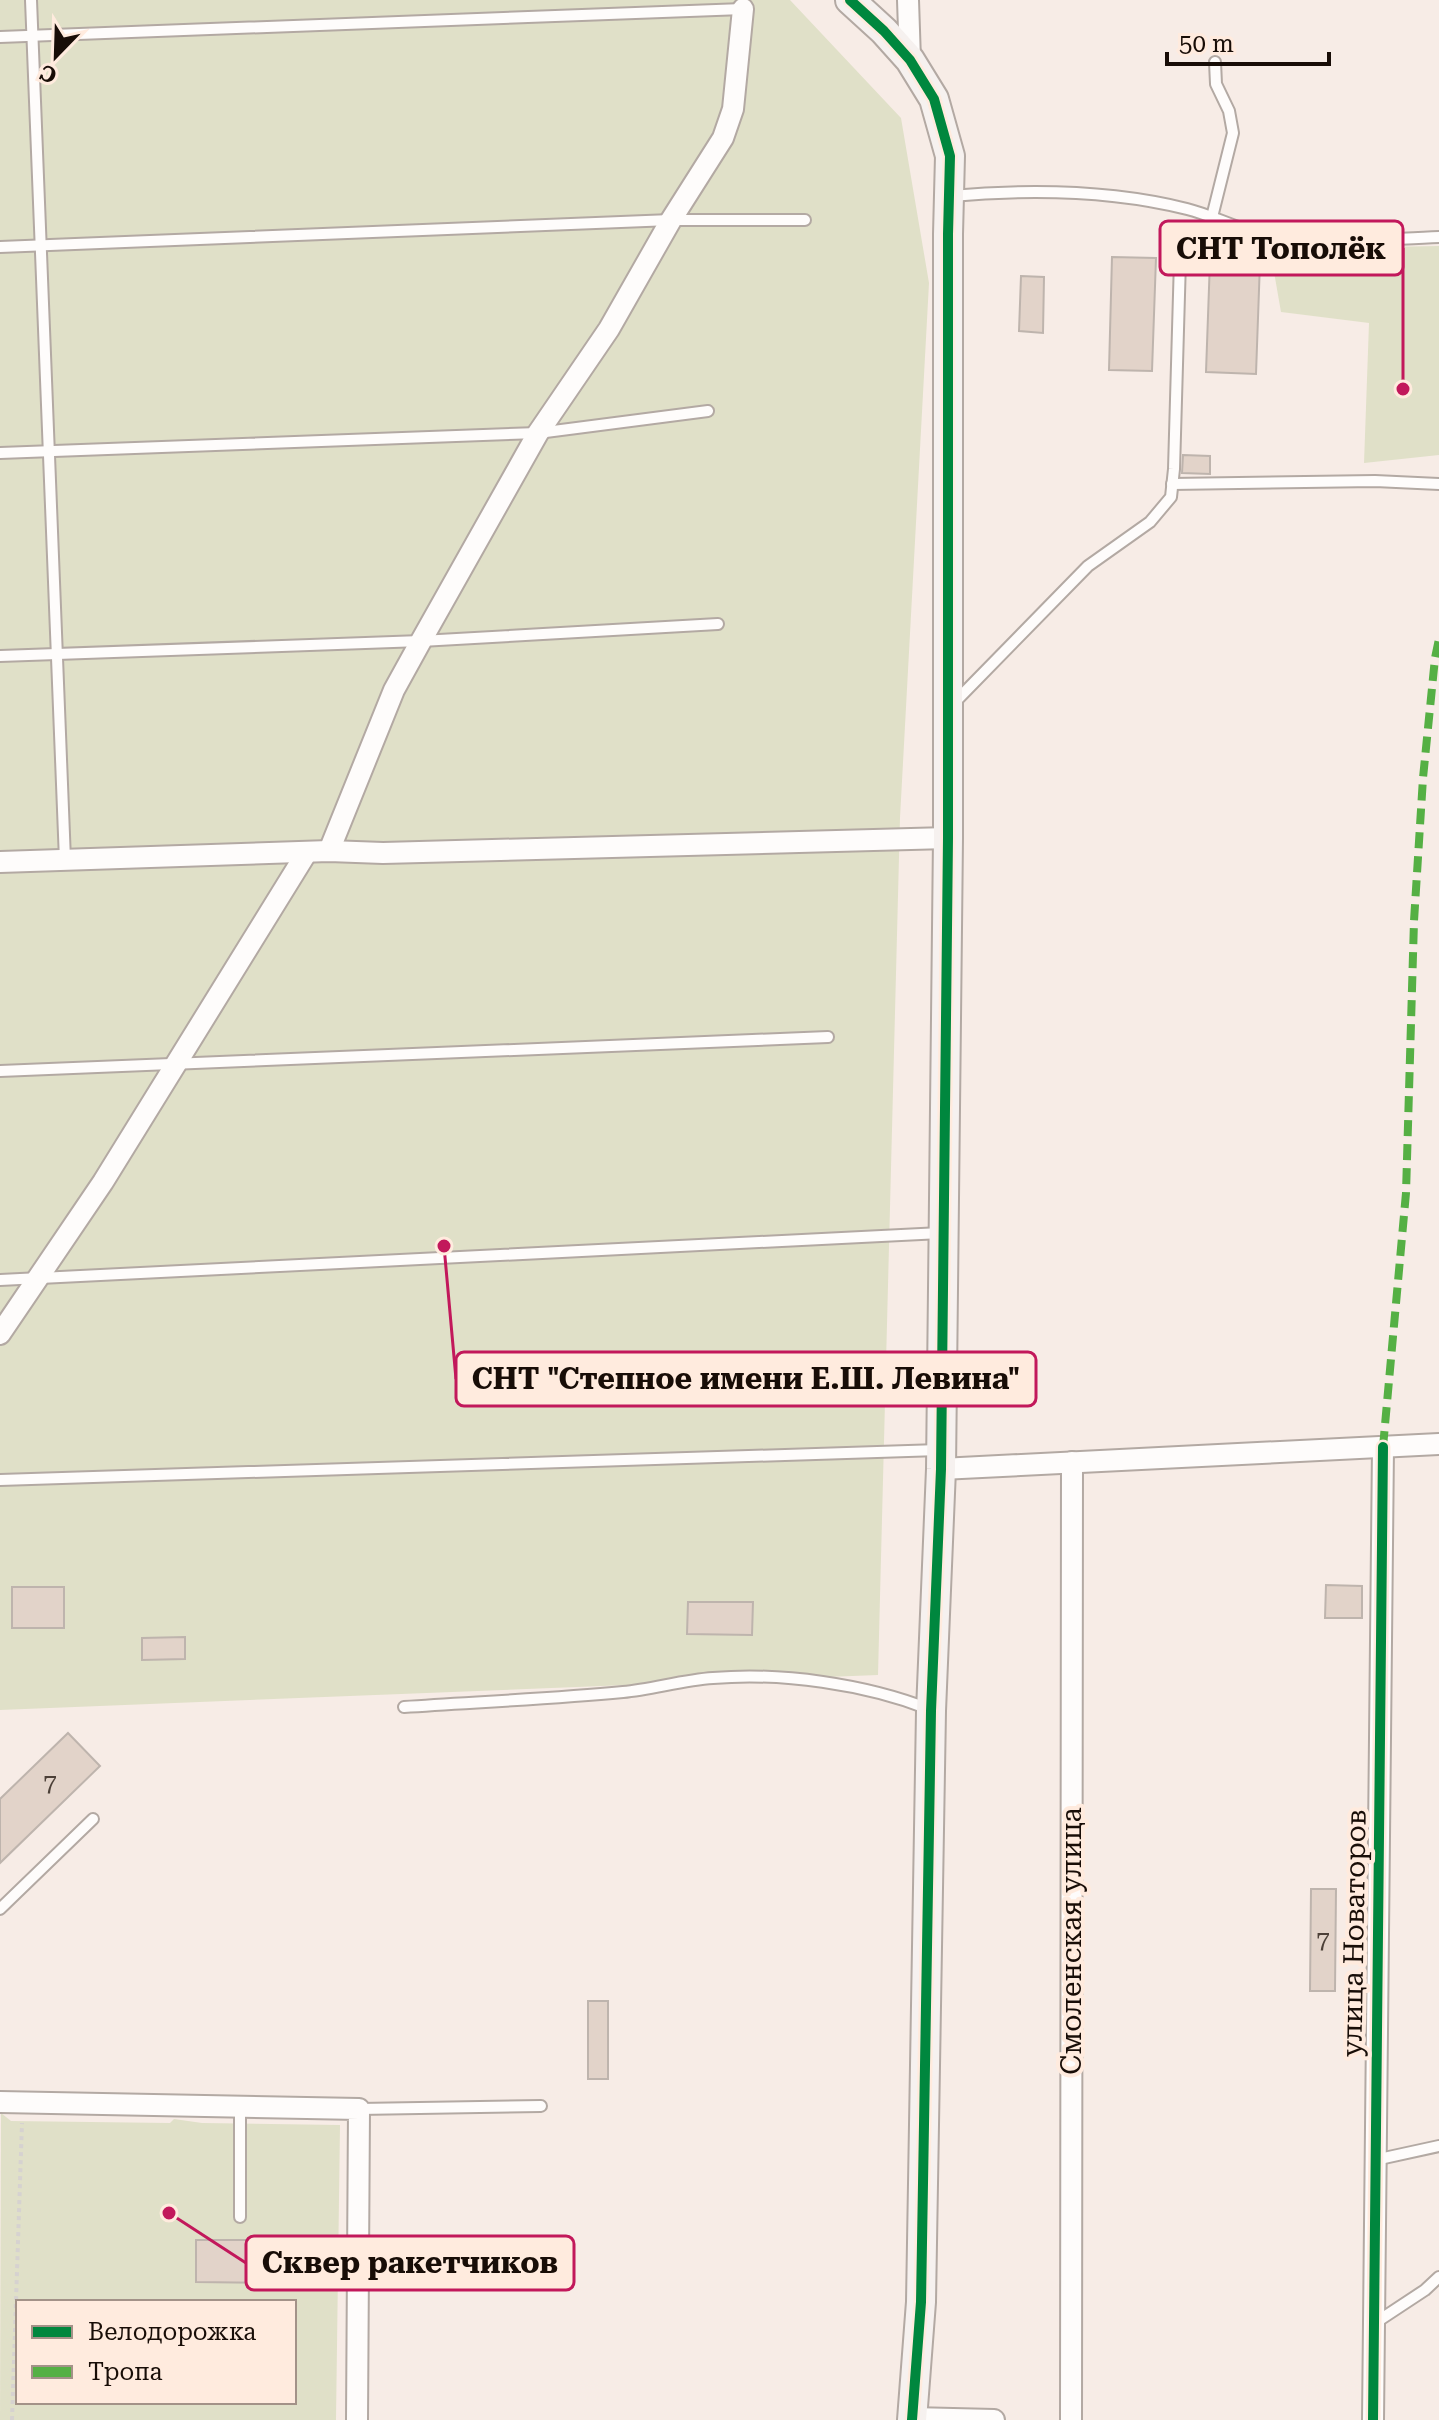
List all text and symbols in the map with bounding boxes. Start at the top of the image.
north arrow [16,16,96,96]
scale bar [1167,16,1329,66]
text: 50 m [1179,30,1234,58]
text: С [36,59,60,88]
callout: СНТ Тополёк [1160,221,1403,275]
text: СНТ Тополёк [1176,231,1386,266]
callout: СНТ "Степное имени Е.Ш. Левина" [456,1352,1036,1406]
text: СНТ "Степное имени Е.Ш. Левина" [472,1361,1020,1396]
house number: 7 [43,1769,57,1797]
street label: Смоленская улица [1055,1807,1088,2075]
street label: улица Новаторов [1335,1809,1373,2057]
house number: 7 [1316,1926,1330,1954]
callout: Сквер ракетчиков [246,2236,574,2290]
text: Сквер ракетчиков [262,2245,558,2280]
legend [16,2300,296,2404]
text: Велодорожка [88,2318,256,2346]
text: Тропа [88,2358,163,2386]

